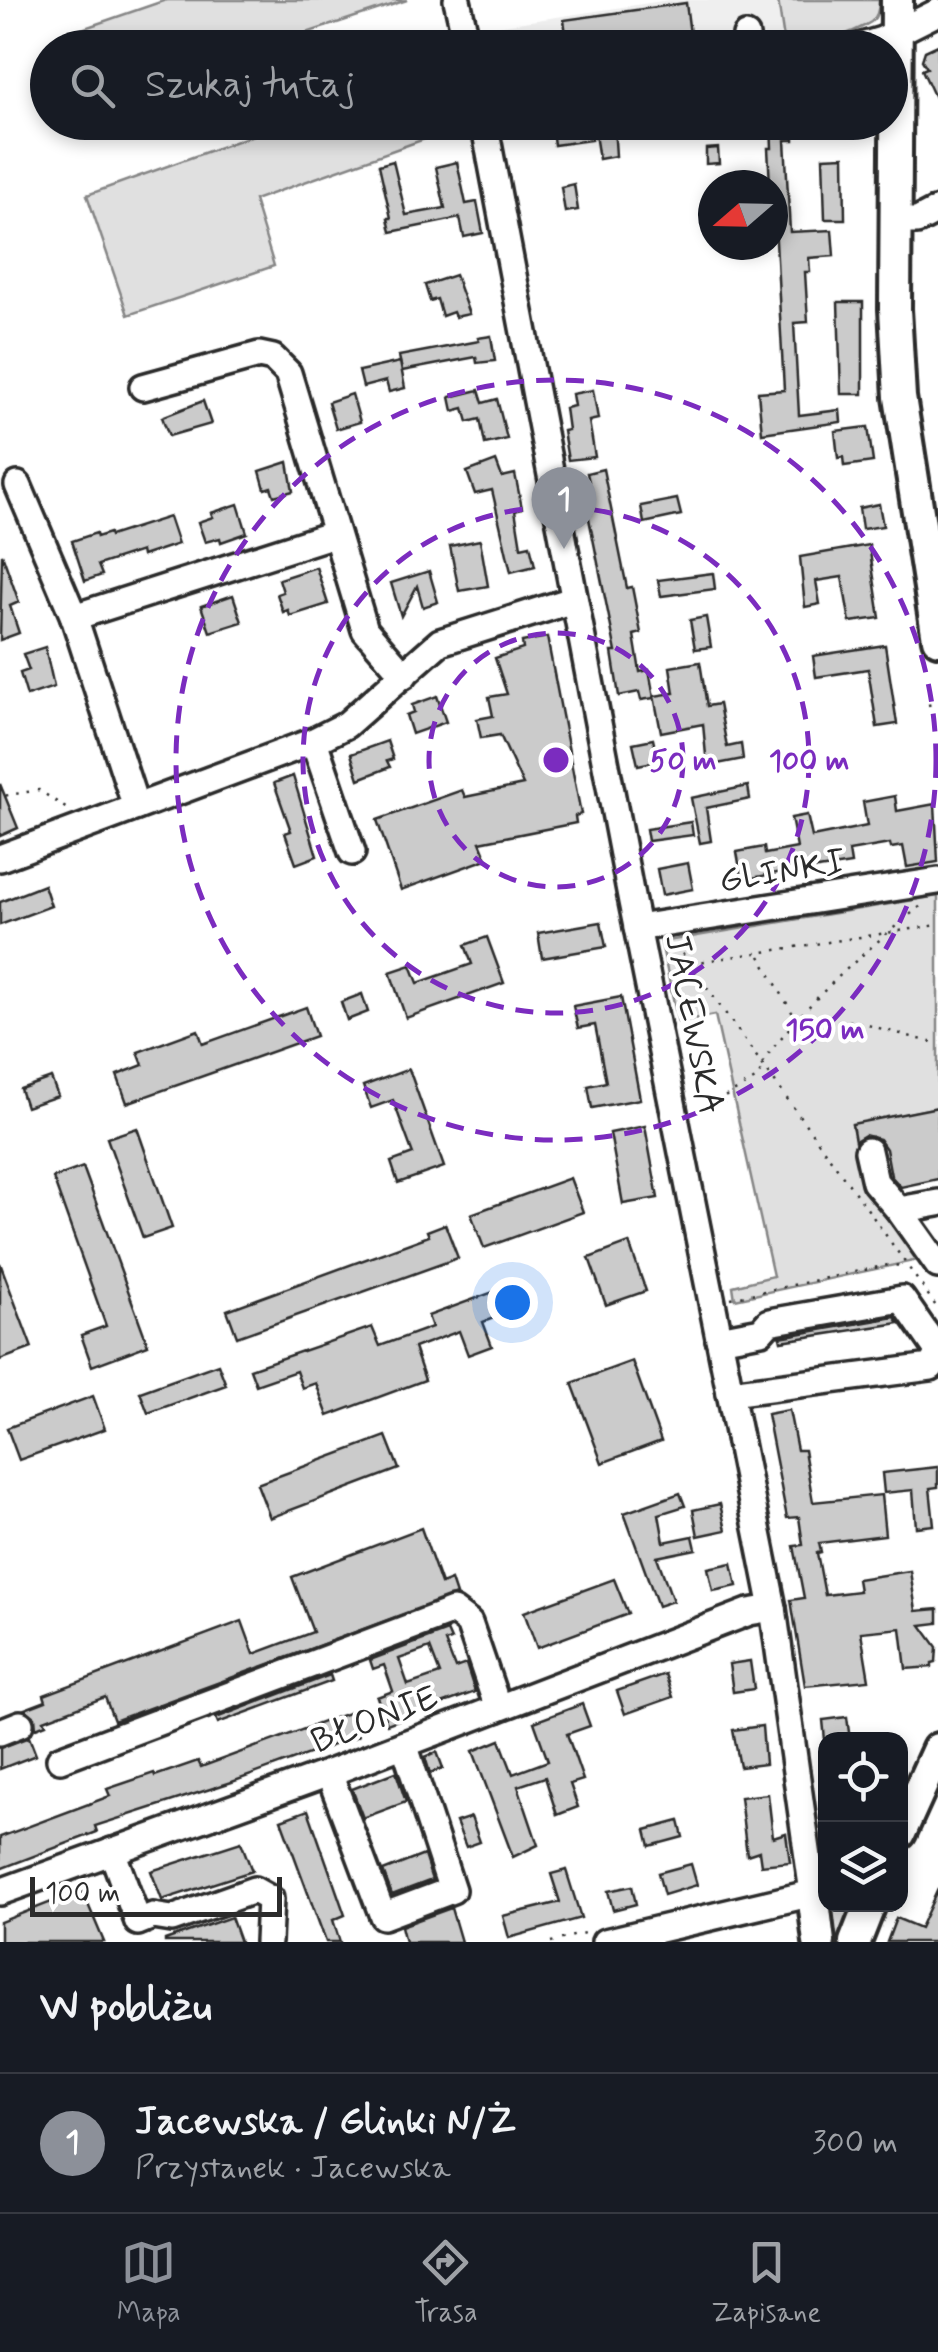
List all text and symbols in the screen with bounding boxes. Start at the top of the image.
search box [30,30,908,140]
icon: search [65,58,120,113]
text: Szukaj tutaj [145,61,355,110]
north arrow [698,170,788,260]
pin: 1 [532,466,596,549]
centre of rings [538,742,574,778]
text: 50 m [649,742,717,781]
text: 100 m [769,742,849,781]
street label: GLINKI [716,839,849,905]
street label: JACEWSKA [653,930,733,1119]
text: 150 m [785,1011,865,1050]
your location [487,1277,538,1328]
street label: BŁONIE [305,1675,445,1765]
map controls [818,1732,908,1912]
button: locate [818,1732,908,1822]
button: layers [818,1822,908,1912]
scale bar [30,1872,282,1916]
text: 100 m [45,1876,120,1913]
text: W pobliżu [40,1980,212,2035]
text: Jacewska / Glinki N/Ż [135,2098,516,2147]
text: 1 [65,2122,80,2164]
text: 300 m [812,2122,898,2164]
text: Przystanek · Jacewska [135,2147,451,2189]
tab: Mapa [117,2235,181,2332]
tab: Trasa [414,2235,478,2332]
tab: Zapisane [711,2235,821,2332]

